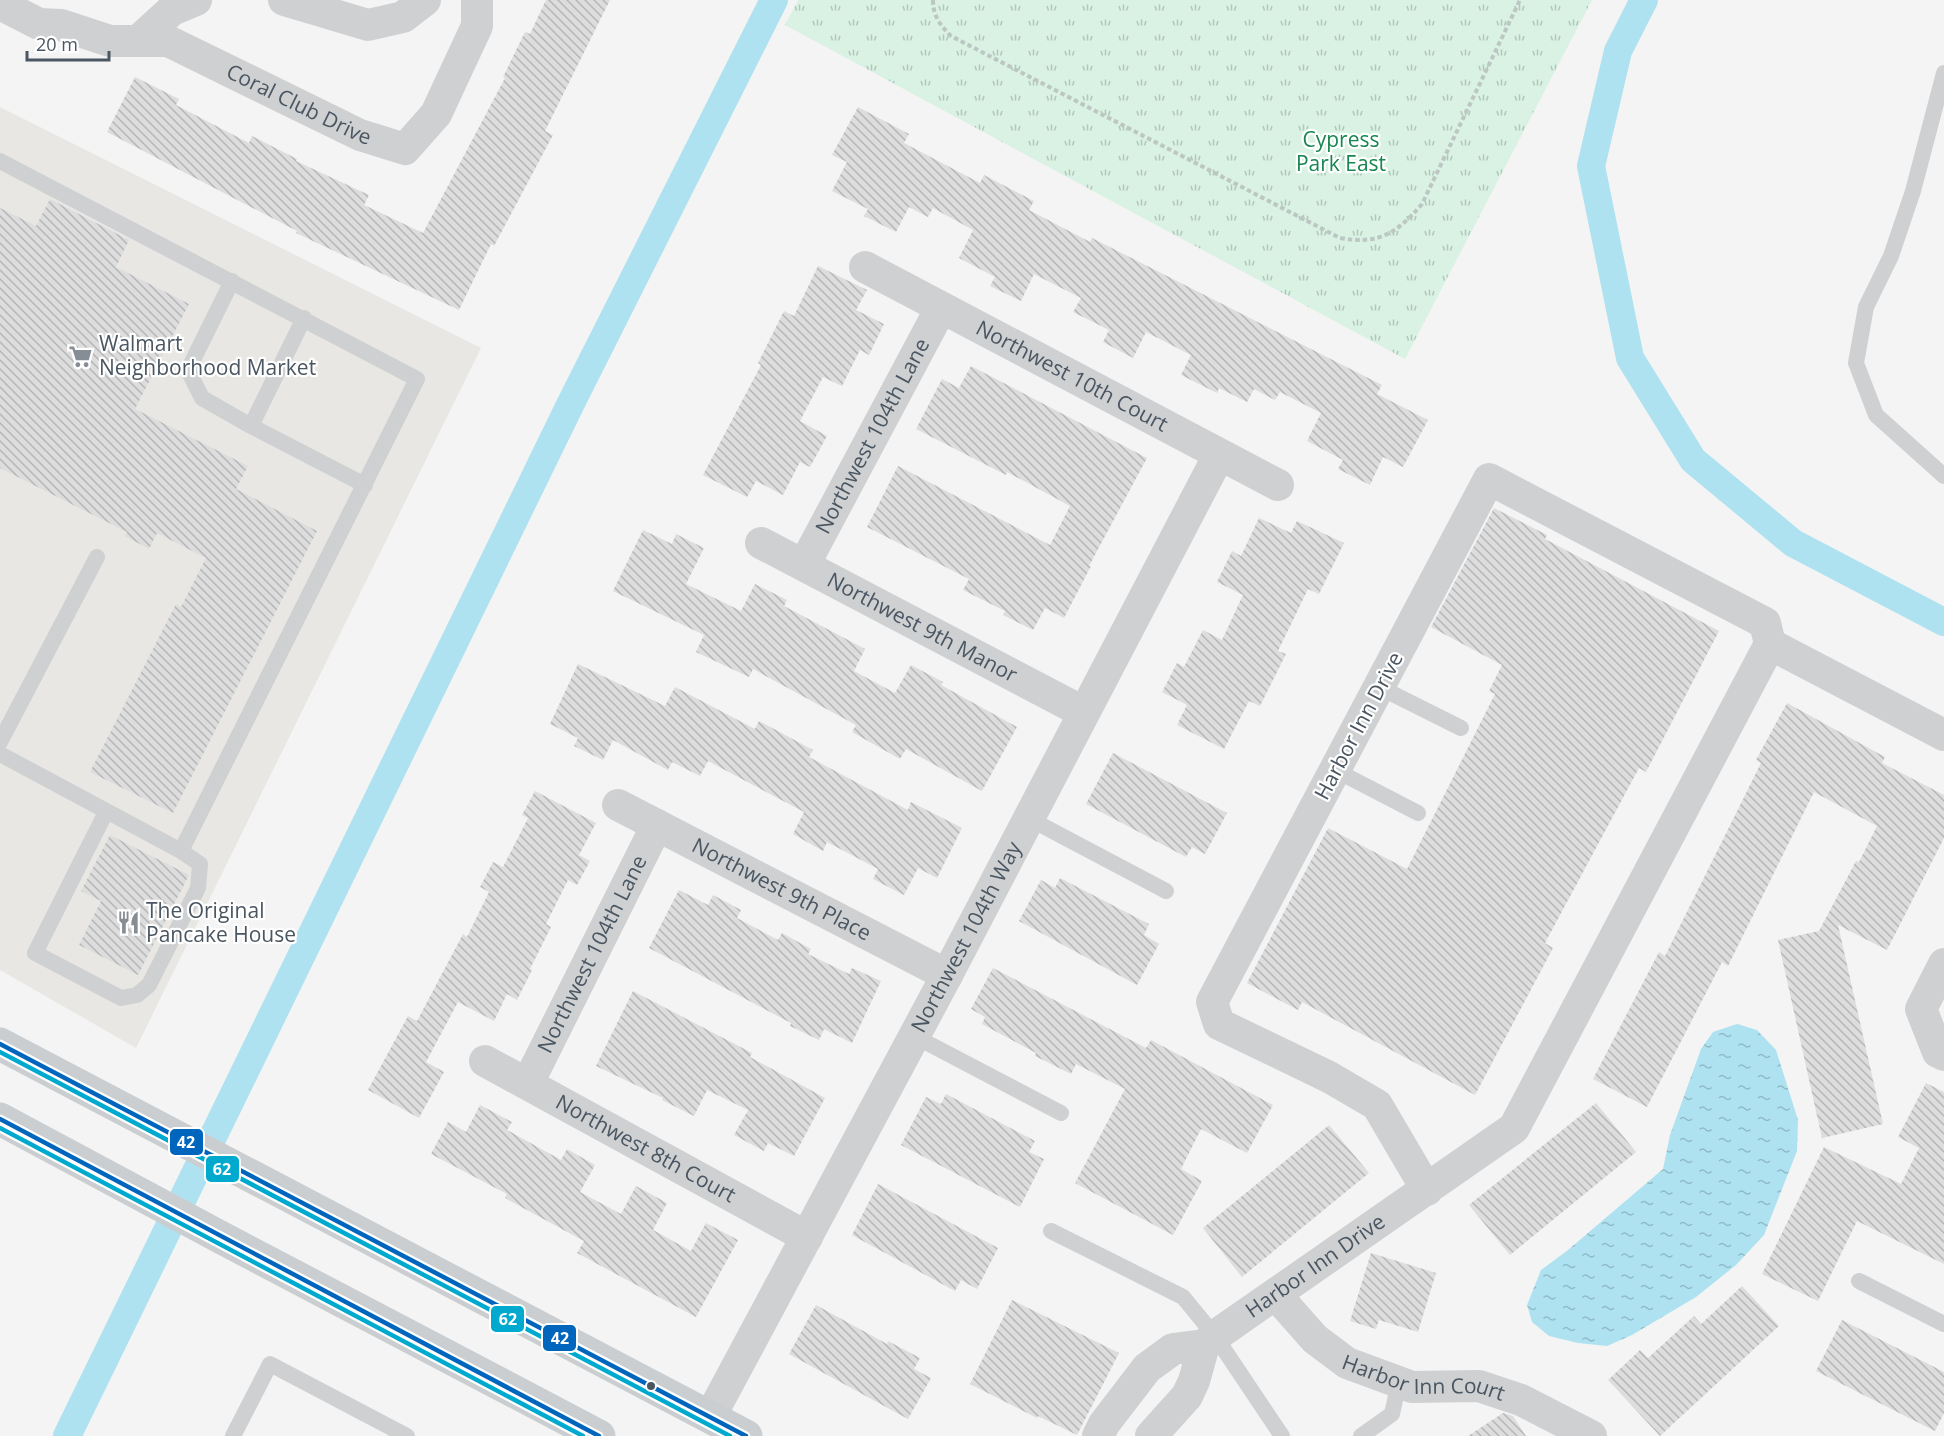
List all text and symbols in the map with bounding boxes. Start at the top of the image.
scale bar [27,24,110,62]
text: 20 m [36,32,78,56]
street label: Coral Club Drive [222,57,375,151]
park label: Cypress Park East [1296,125,1386,177]
street label: Northwest 10th Court [972,313,1173,438]
place label: Walmart Neighborhood Market [99,329,316,381]
street label: Northwest 104th Lane [808,333,935,538]
supermarket icon: Walmart Neighborhood Market [68,343,94,369]
street label: Northwest 9th Manor [823,565,1023,688]
street label: Harbor Inn Drive [1307,647,1409,804]
street label: Northwest 9th Place [688,831,876,946]
street label: Northwest 104th Way [904,836,1028,1037]
street label: Northwest 104th Lane [530,850,653,1057]
place label: The Original Pancake House [146,896,296,948]
restaurant icon: The Original Pancake House [115,910,141,936]
street label: Northwest 8th Court [551,1087,741,1208]
line badge: 42 [169,1128,204,1156]
text: 42 [177,1131,195,1153]
line badge: 62 [205,1155,240,1183]
text: 62 [213,1158,231,1180]
street label: Harbor Inn Drive [1240,1207,1390,1324]
line badge: 62 [490,1305,525,1333]
text: 62 [499,1308,517,1330]
line badge: 42 [542,1324,577,1352]
text: 42 [551,1327,569,1349]
street label: Harbor Inn Court [1338,1347,1509,1407]
unlabelled marker [645,1380,657,1392]

